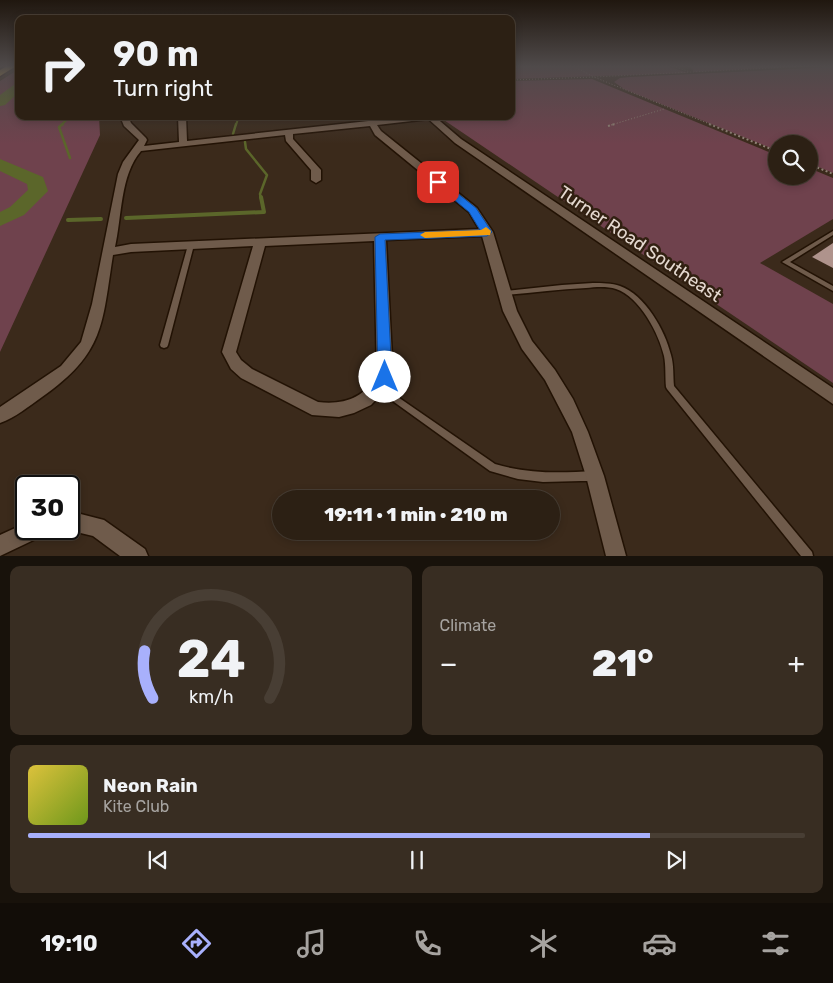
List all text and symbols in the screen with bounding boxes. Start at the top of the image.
text: 90 m [113,33,199,75]
icon: right [30,35,95,100]
text: Turn right [113,75,213,102]
map controls [768,135,818,185]
button: search [768,135,818,185]
pin [417,161,459,203]
icon: arrive [424,168,452,196]
street label: Turner Road Southeast [554,181,726,307]
position arrow [358,350,410,402]
speed limit sign: 30 [15,475,80,540]
text: 19:11 · 1 min · 210 m [324,503,508,526]
text: Climate [440,616,496,635]
text: 24 [176,628,245,690]
text: 21° [592,640,653,686]
text: − [440,647,458,680]
text: + [788,647,805,680]
text: km/h [188,686,233,707]
text: Neon Rain [103,774,198,797]
text: Kite Club [103,797,169,816]
icon: previous [144,846,172,874]
icon: pause [403,846,431,874]
icon: next [662,846,690,874]
icon: directions [179,926,214,961]
icon: music [294,926,329,961]
icon: phone [410,926,445,961]
icon: climate [526,926,561,961]
icon: car [642,926,677,961]
icon: filters [758,926,793,961]
text: 19:10 [40,930,98,957]

